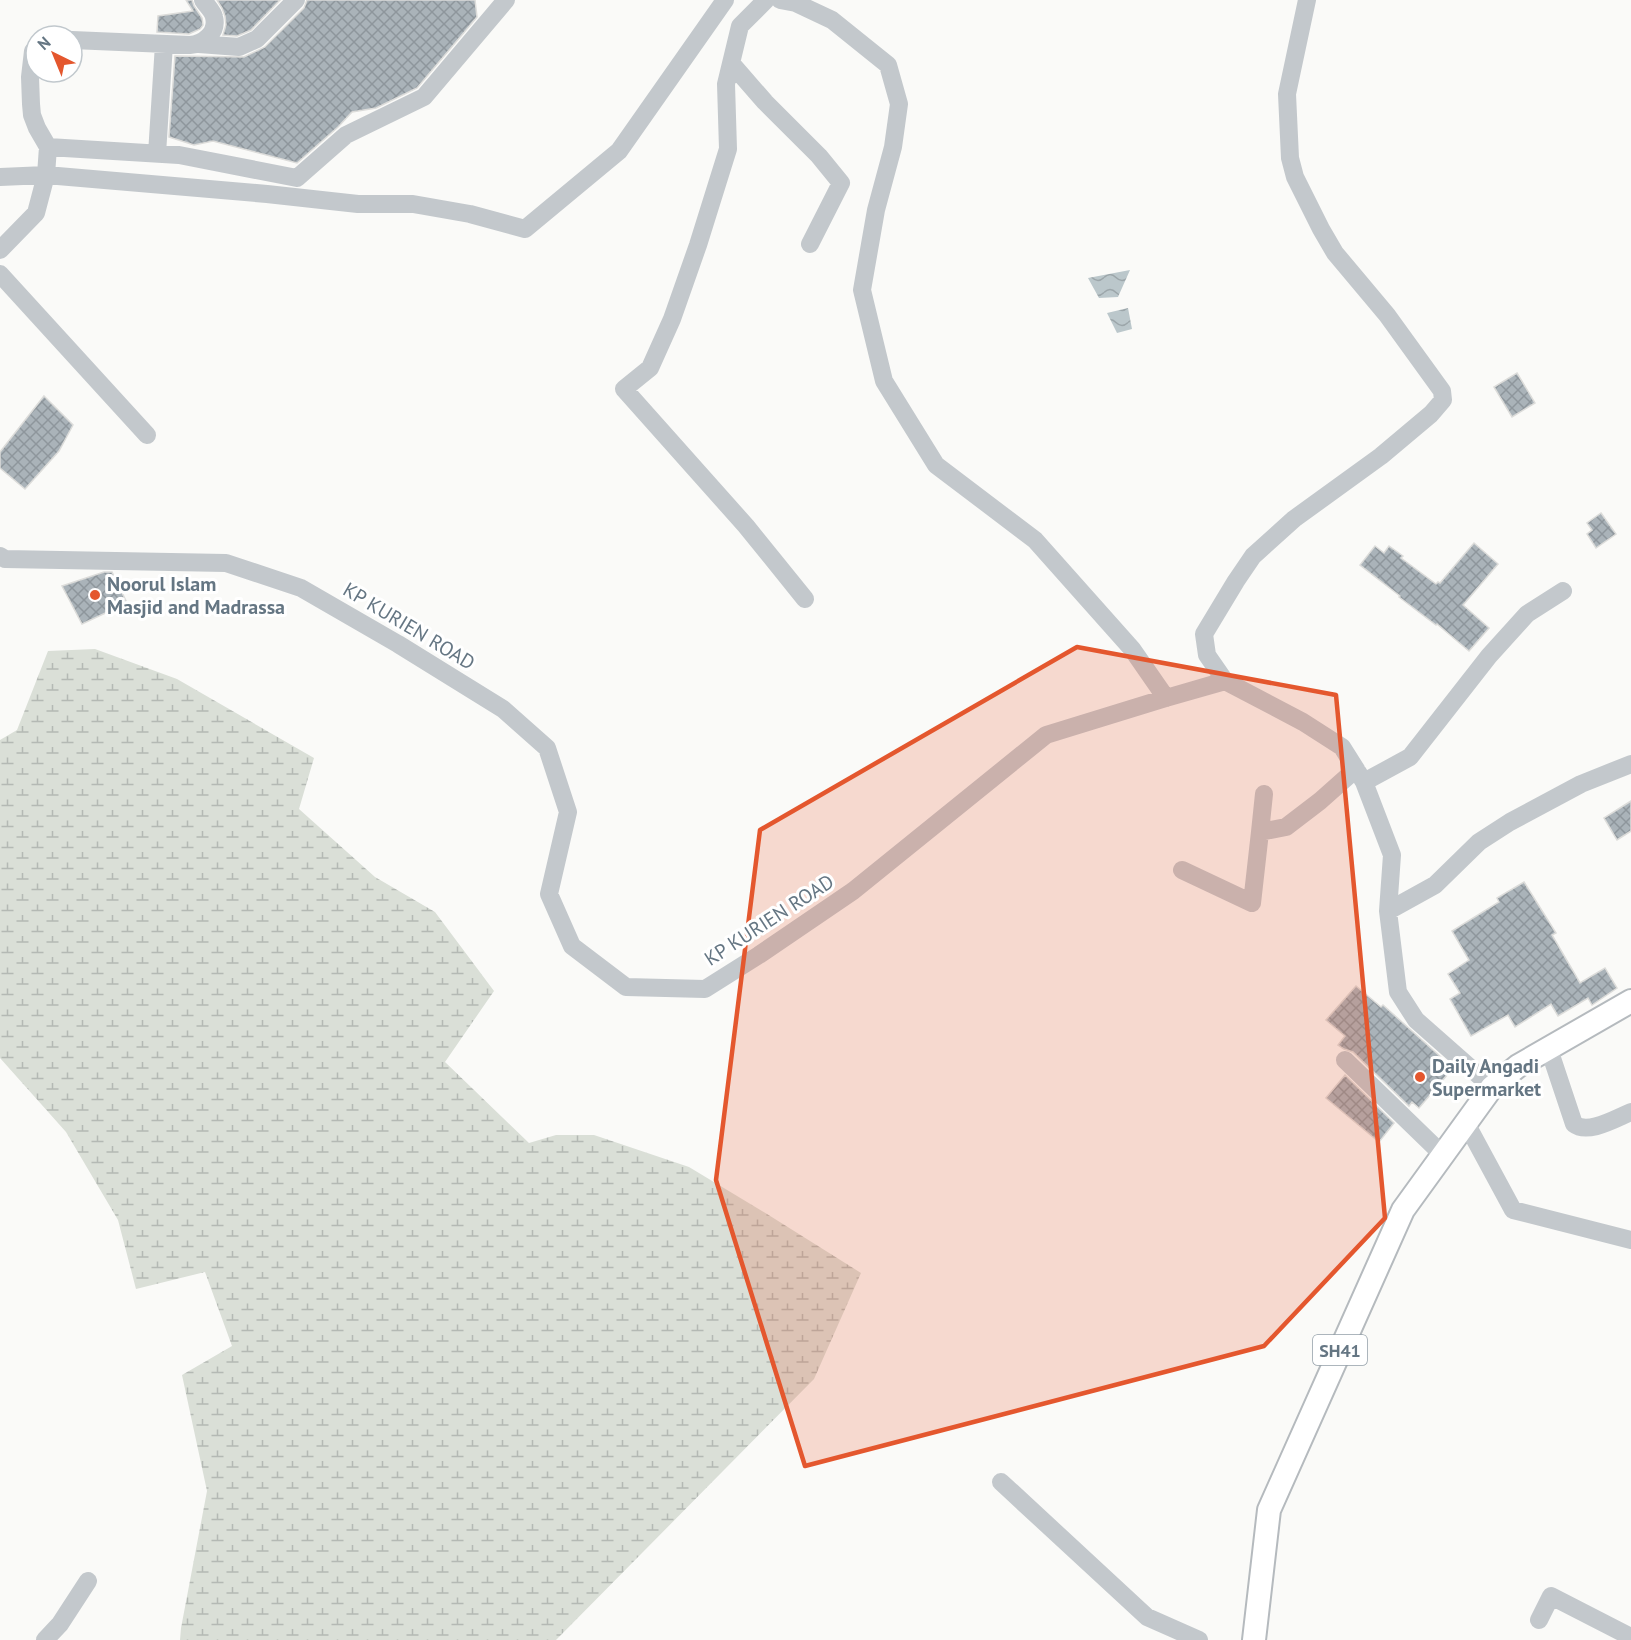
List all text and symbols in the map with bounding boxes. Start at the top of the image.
north arrow [24,24,84,84]
text: N [33,32,54,54]
place label: Noorul Islam Masjid and Madrassa [107,571,285,620]
street label: KP KURIEN ROAD [338,576,480,676]
marker: Noorul Islam Masjid and Madrassa [88,588,102,602]
street label: KP KURIEN ROAD [699,868,839,972]
place label: Daily Angadi Supermarket [1432,1053,1541,1102]
marker: Daily Angadi Supermarket [1413,1070,1427,1084]
road number: SH41 [1313,1335,1367,1365]

